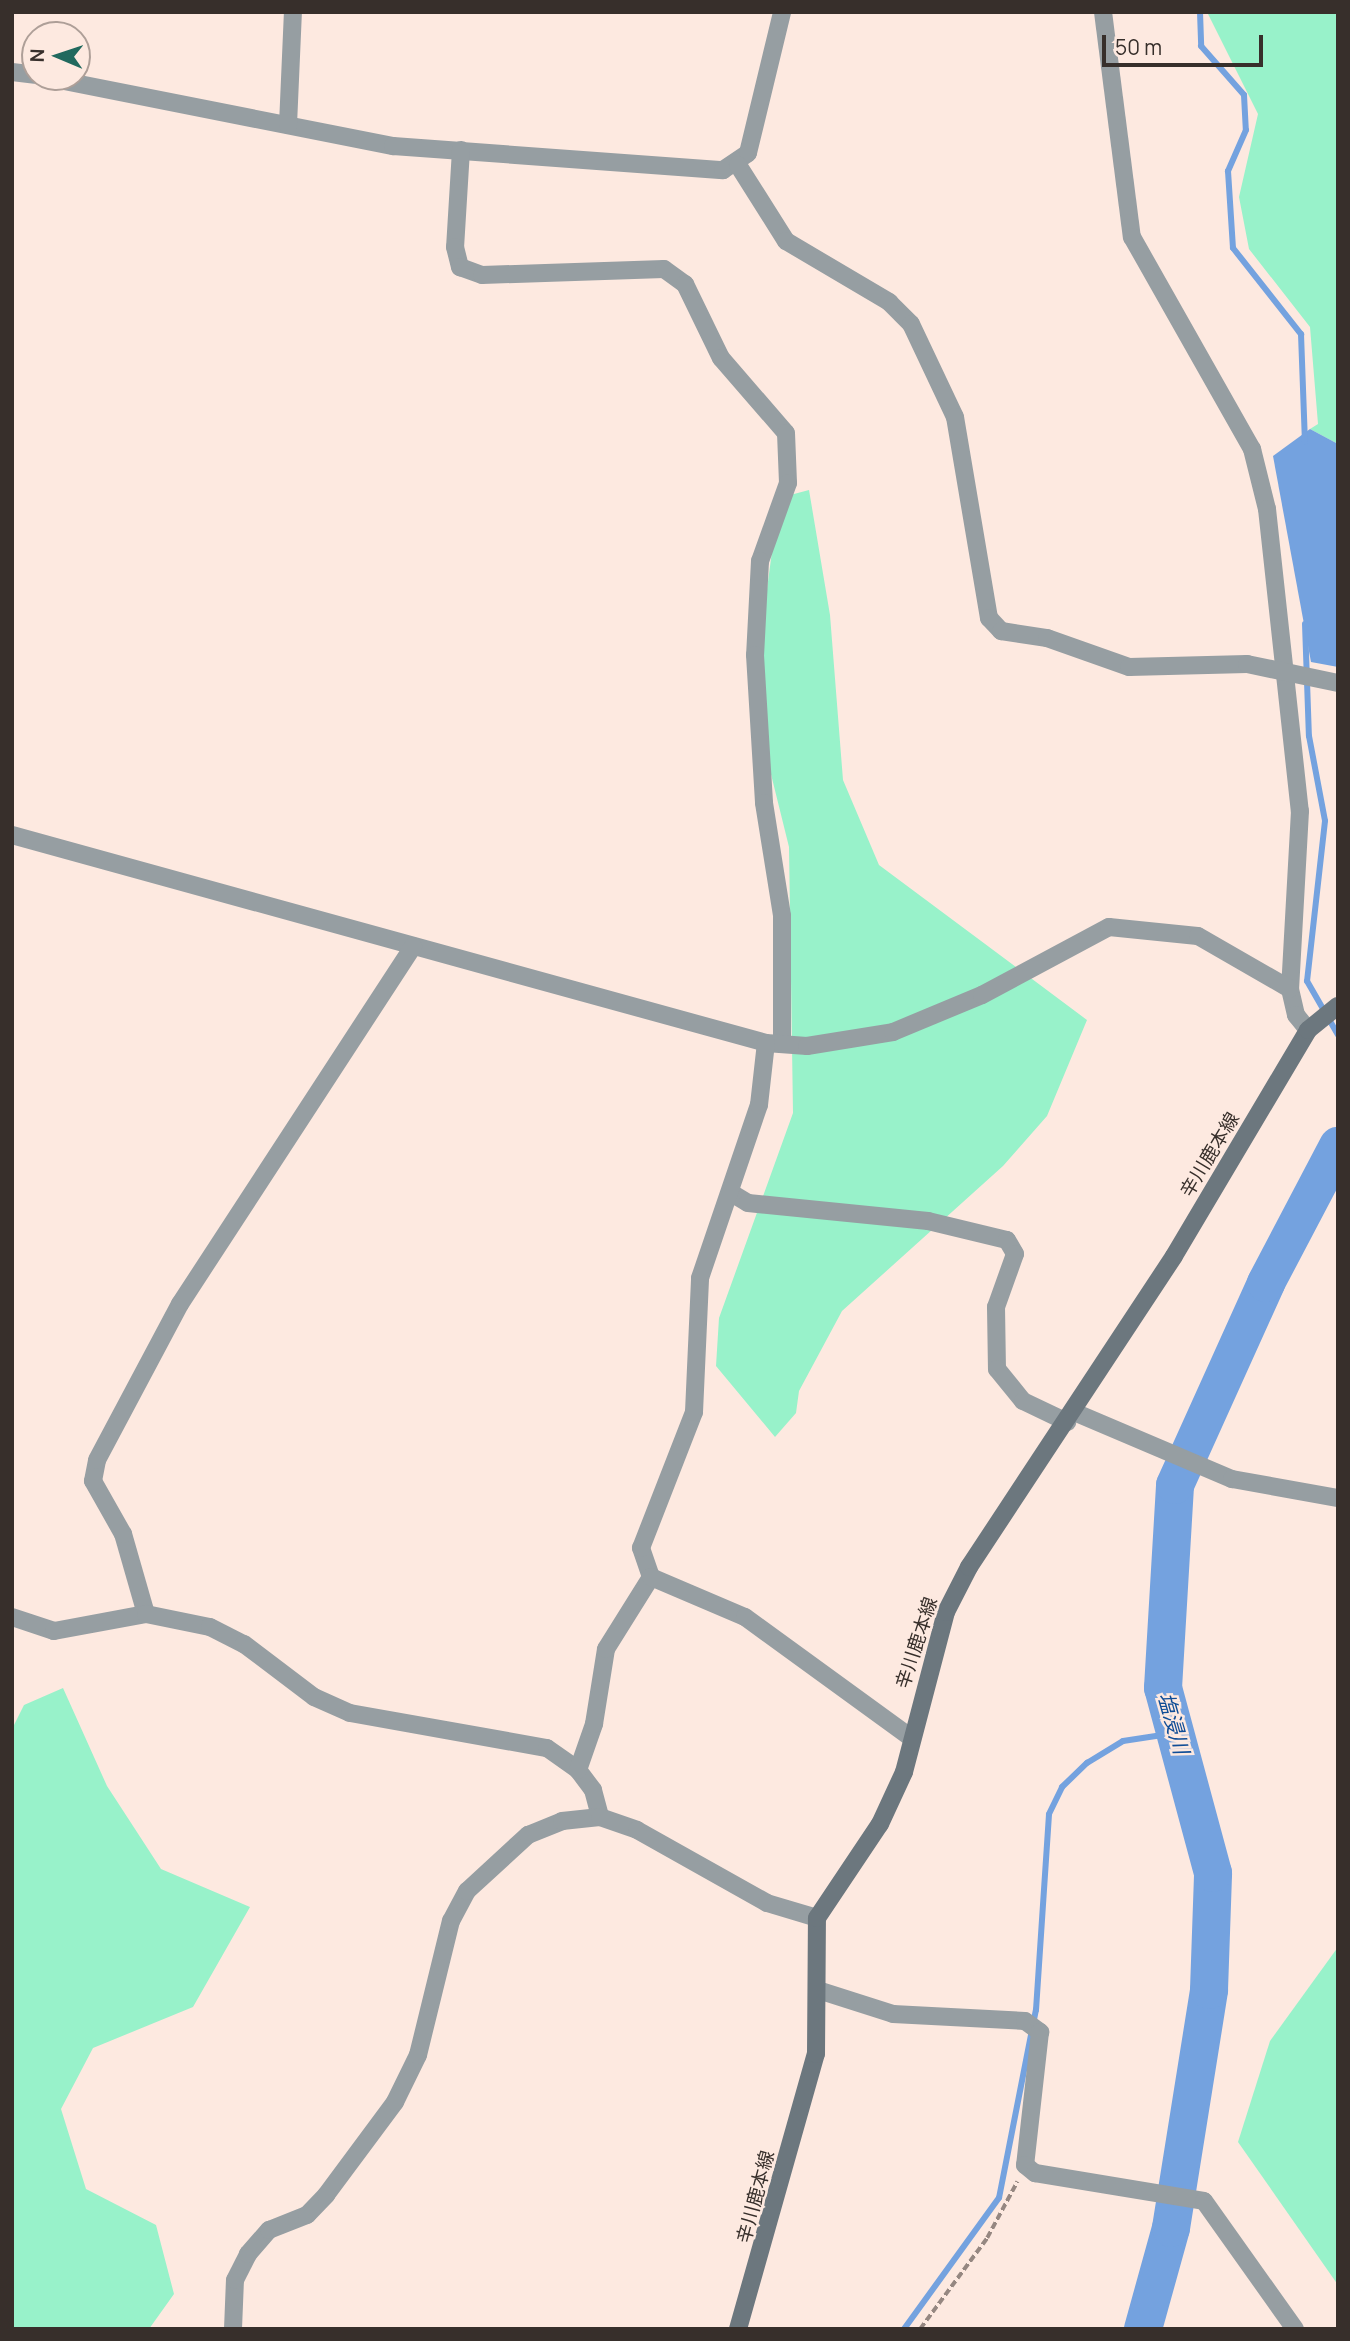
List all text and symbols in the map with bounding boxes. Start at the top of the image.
north arrow [21,21,91,91]
scale bar [1105,21,1266,65]
text: 50 m [1115,33,1162,61]
text: N [24,48,50,63]
street label: 辛川鹿本線 [1176,1108,1244,1202]
street label: 辛川鹿本線 [891,1594,943,1692]
water label: 塩浸川 [1153,1689,1195,1757]
street label: 辛川鹿本線 [733,2148,779,2246]

